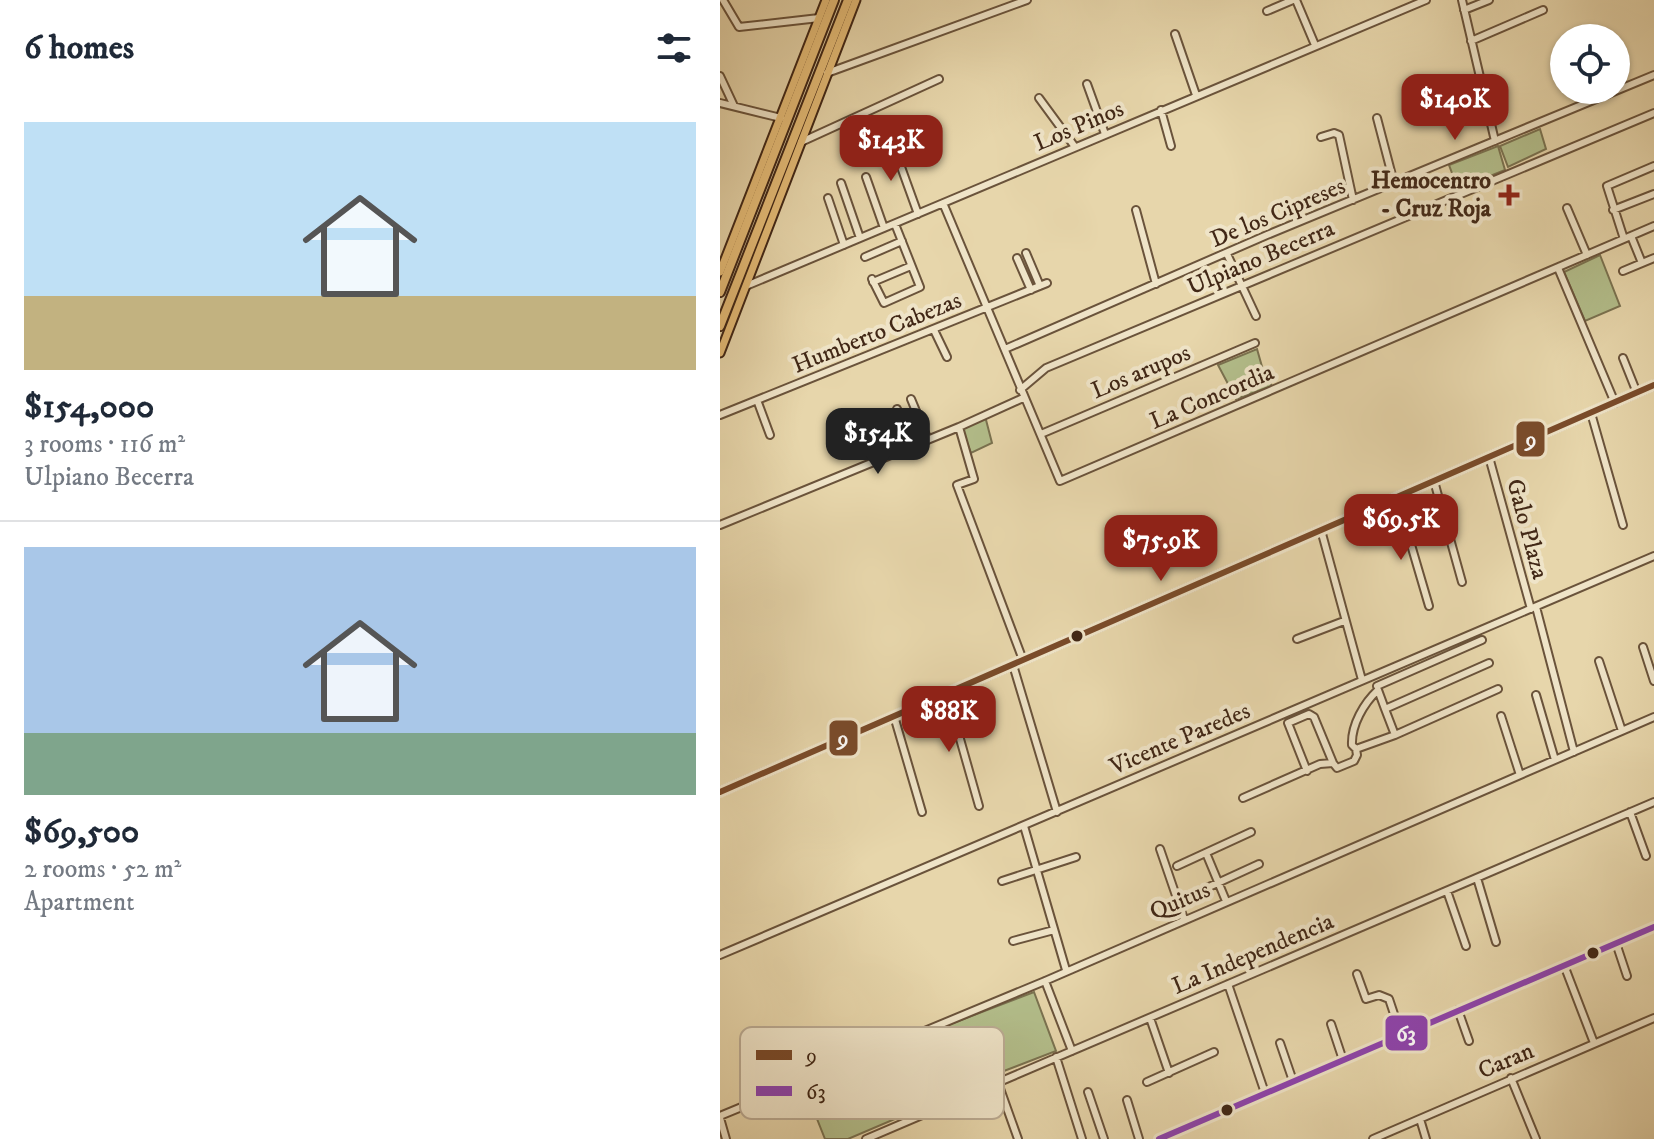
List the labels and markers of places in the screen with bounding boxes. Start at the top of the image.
pin: $140K [1399,74,1511,142]
pin: $143K [835,115,947,183]
place label: Hemocentro - Cruz Roja [1371,166,1492,224]
marker: Hemocentro - Cruz Roja [1498,184,1520,206]
pin: $154K [822,408,934,476]
pin: $69.5K [1336,494,1466,562]
pin: $75.9K [1096,515,1226,583]
unlabelled marker [1069,628,1085,644]
pin: $88K [902,686,996,754]
unlabelled marker [1585,945,1601,961]
unlabelled marker [1219,1102,1235,1118]

